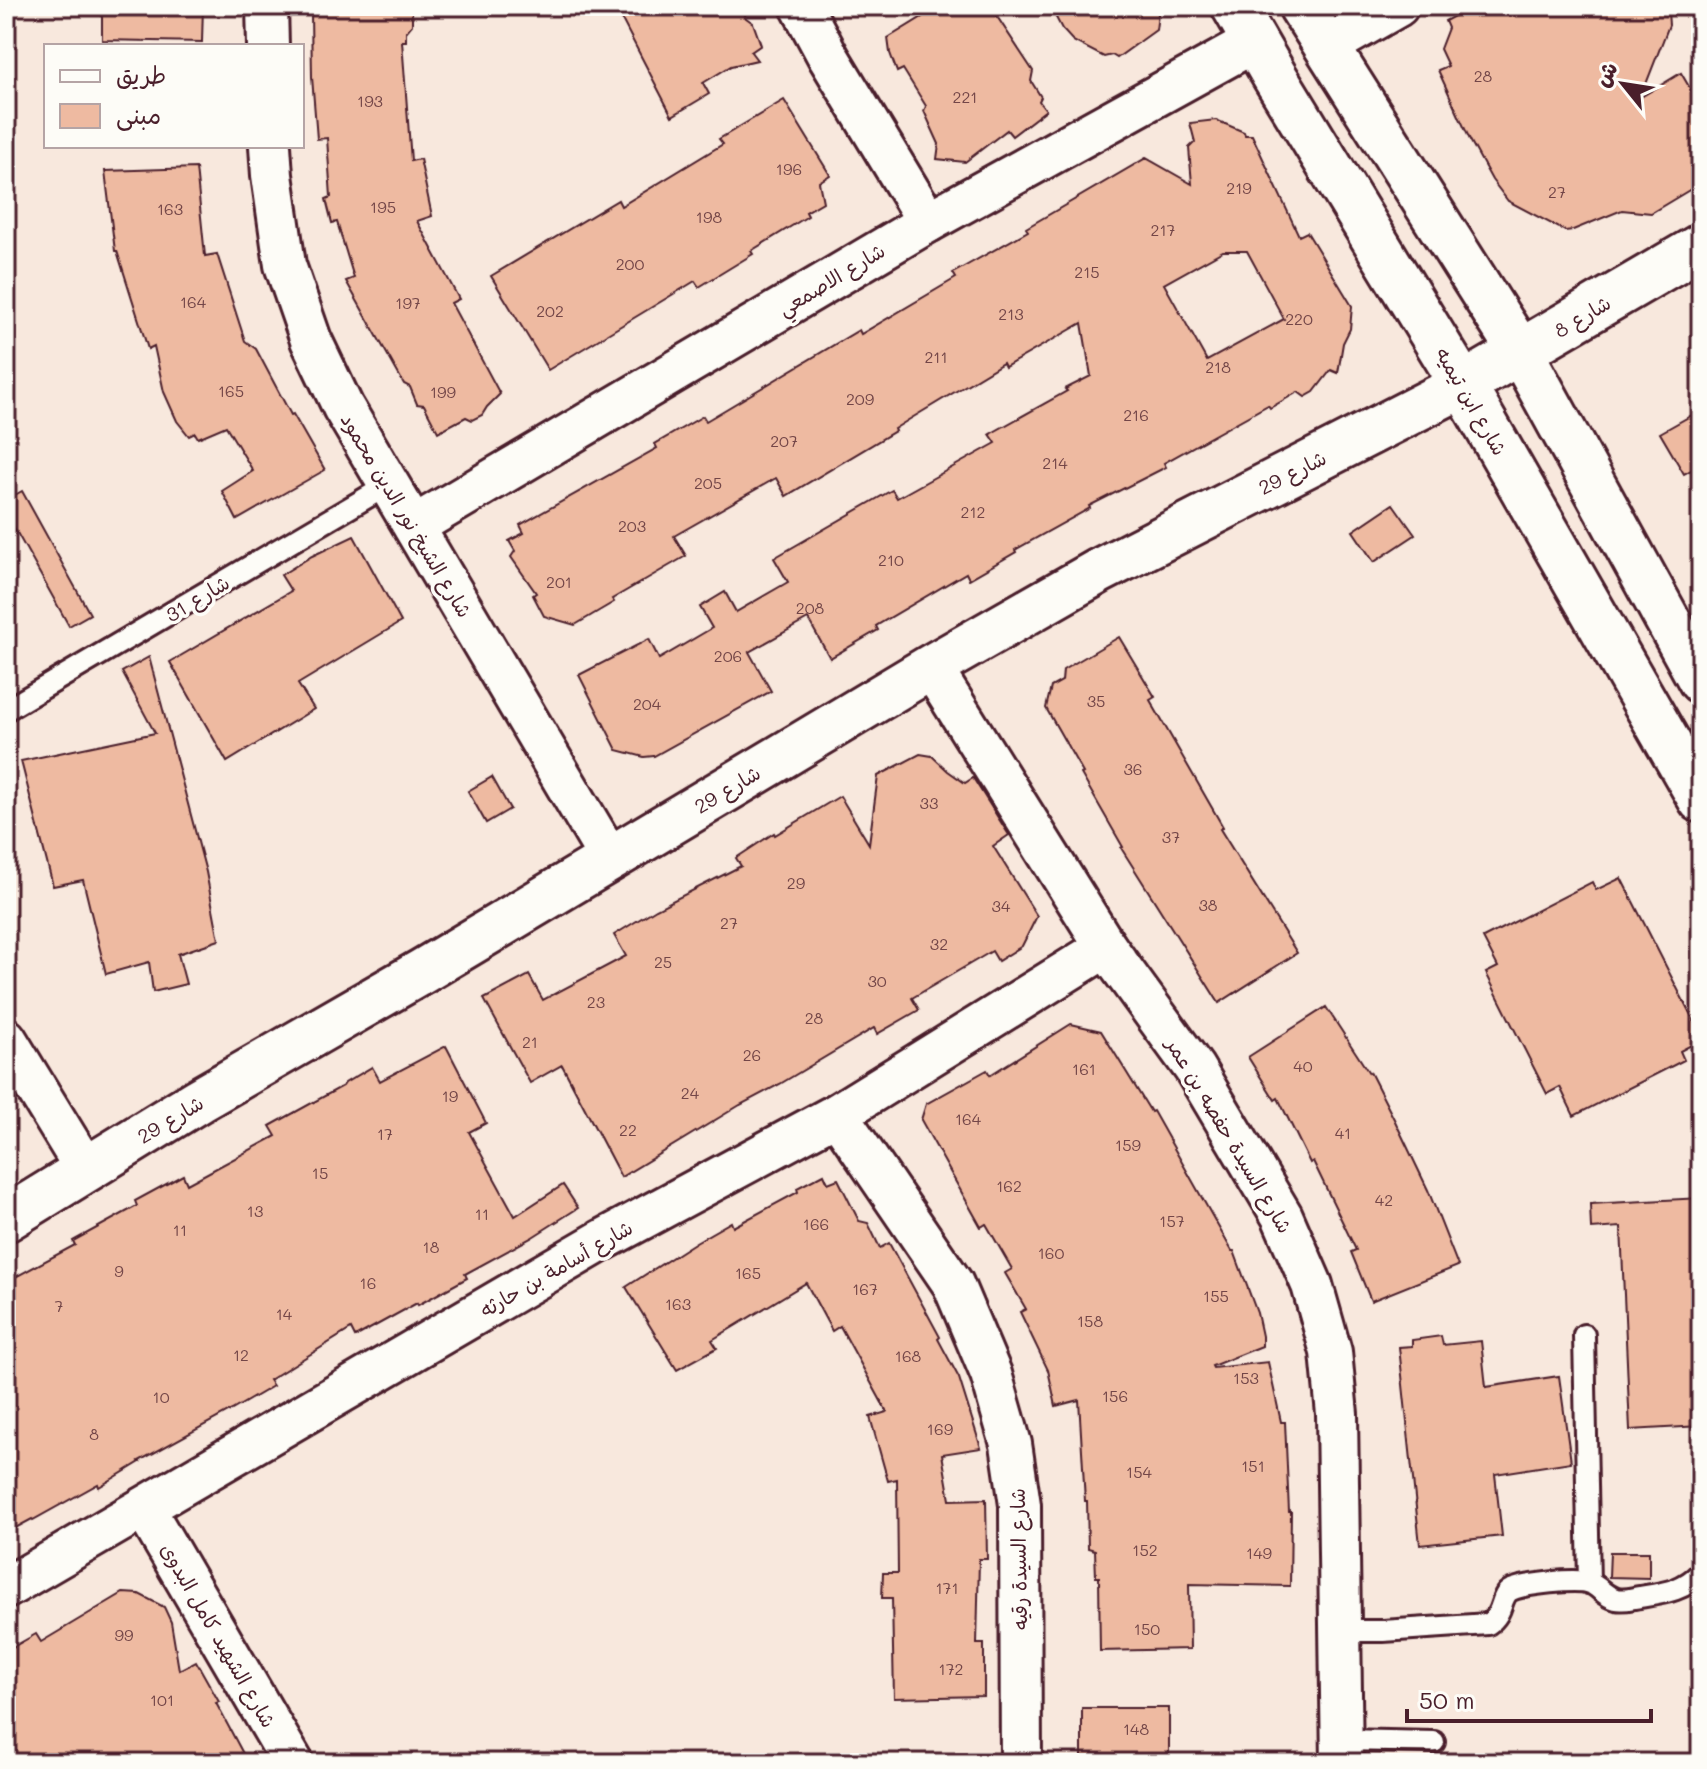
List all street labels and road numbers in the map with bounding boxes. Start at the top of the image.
street label: شارع الاصمعي [773,237,892,326]
street label: شارع 8 [1549,289,1616,345]
street label: شارع ابن تيميه [1429,342,1513,461]
street label: شارع الشيخ نور الدين محمود [334,408,478,623]
street label: شارع 29 [1254,444,1331,502]
street label: شارع 31 [160,569,235,629]
street label: شارع 29 [689,759,766,821]
street label: شارع السيدة حفصه بن عمر [1159,1031,1299,1239]
street label: شارع 29 [132,1089,209,1151]
street label: شارع أسامة بن حارثه [475,1214,638,1324]
street label: شارع السيدة رقيه [1004,1488,1034,1630]
street label: شارع الشهيد كامل البدوى [154,1538,283,1733]

